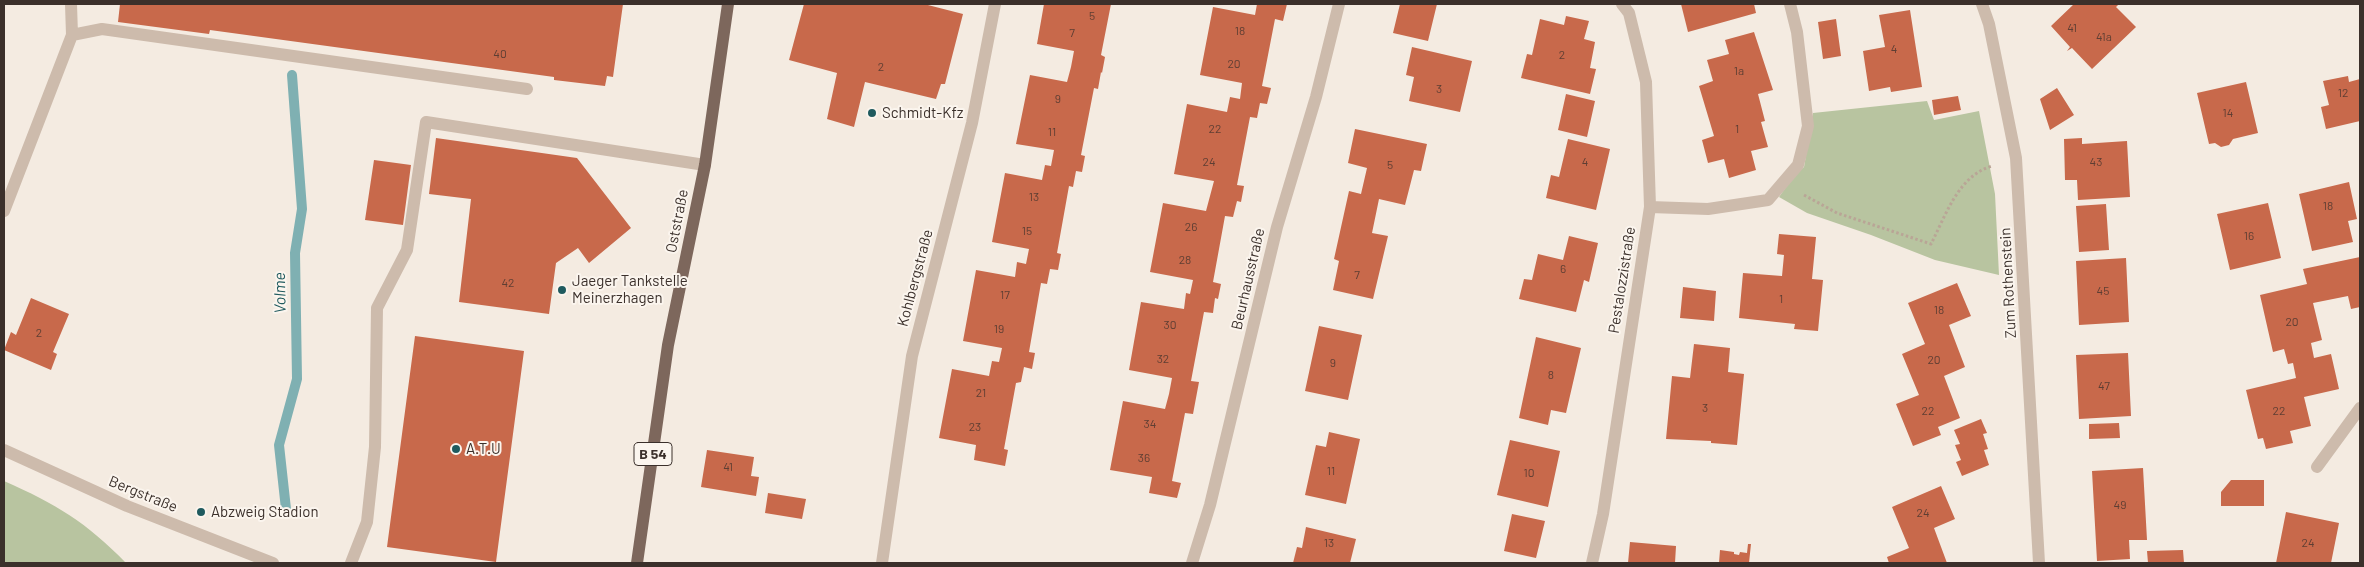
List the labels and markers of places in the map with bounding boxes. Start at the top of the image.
place label: Schmidt-Kfz [882,104,963,122]
marker: Schmidt-Kfz [866,107,878,119]
place label: Jaeger Tankstelle Meinerzhagen [572,272,688,307]
marker: Jaeger Tankstelle Meinerzhagen [556,284,568,296]
place label: A.T.U [466,440,501,458]
marker: A.T.U [450,443,462,455]
place label: Abzweig Stadion [211,503,319,521]
marker: Abzweig Stadion [195,506,207,518]

